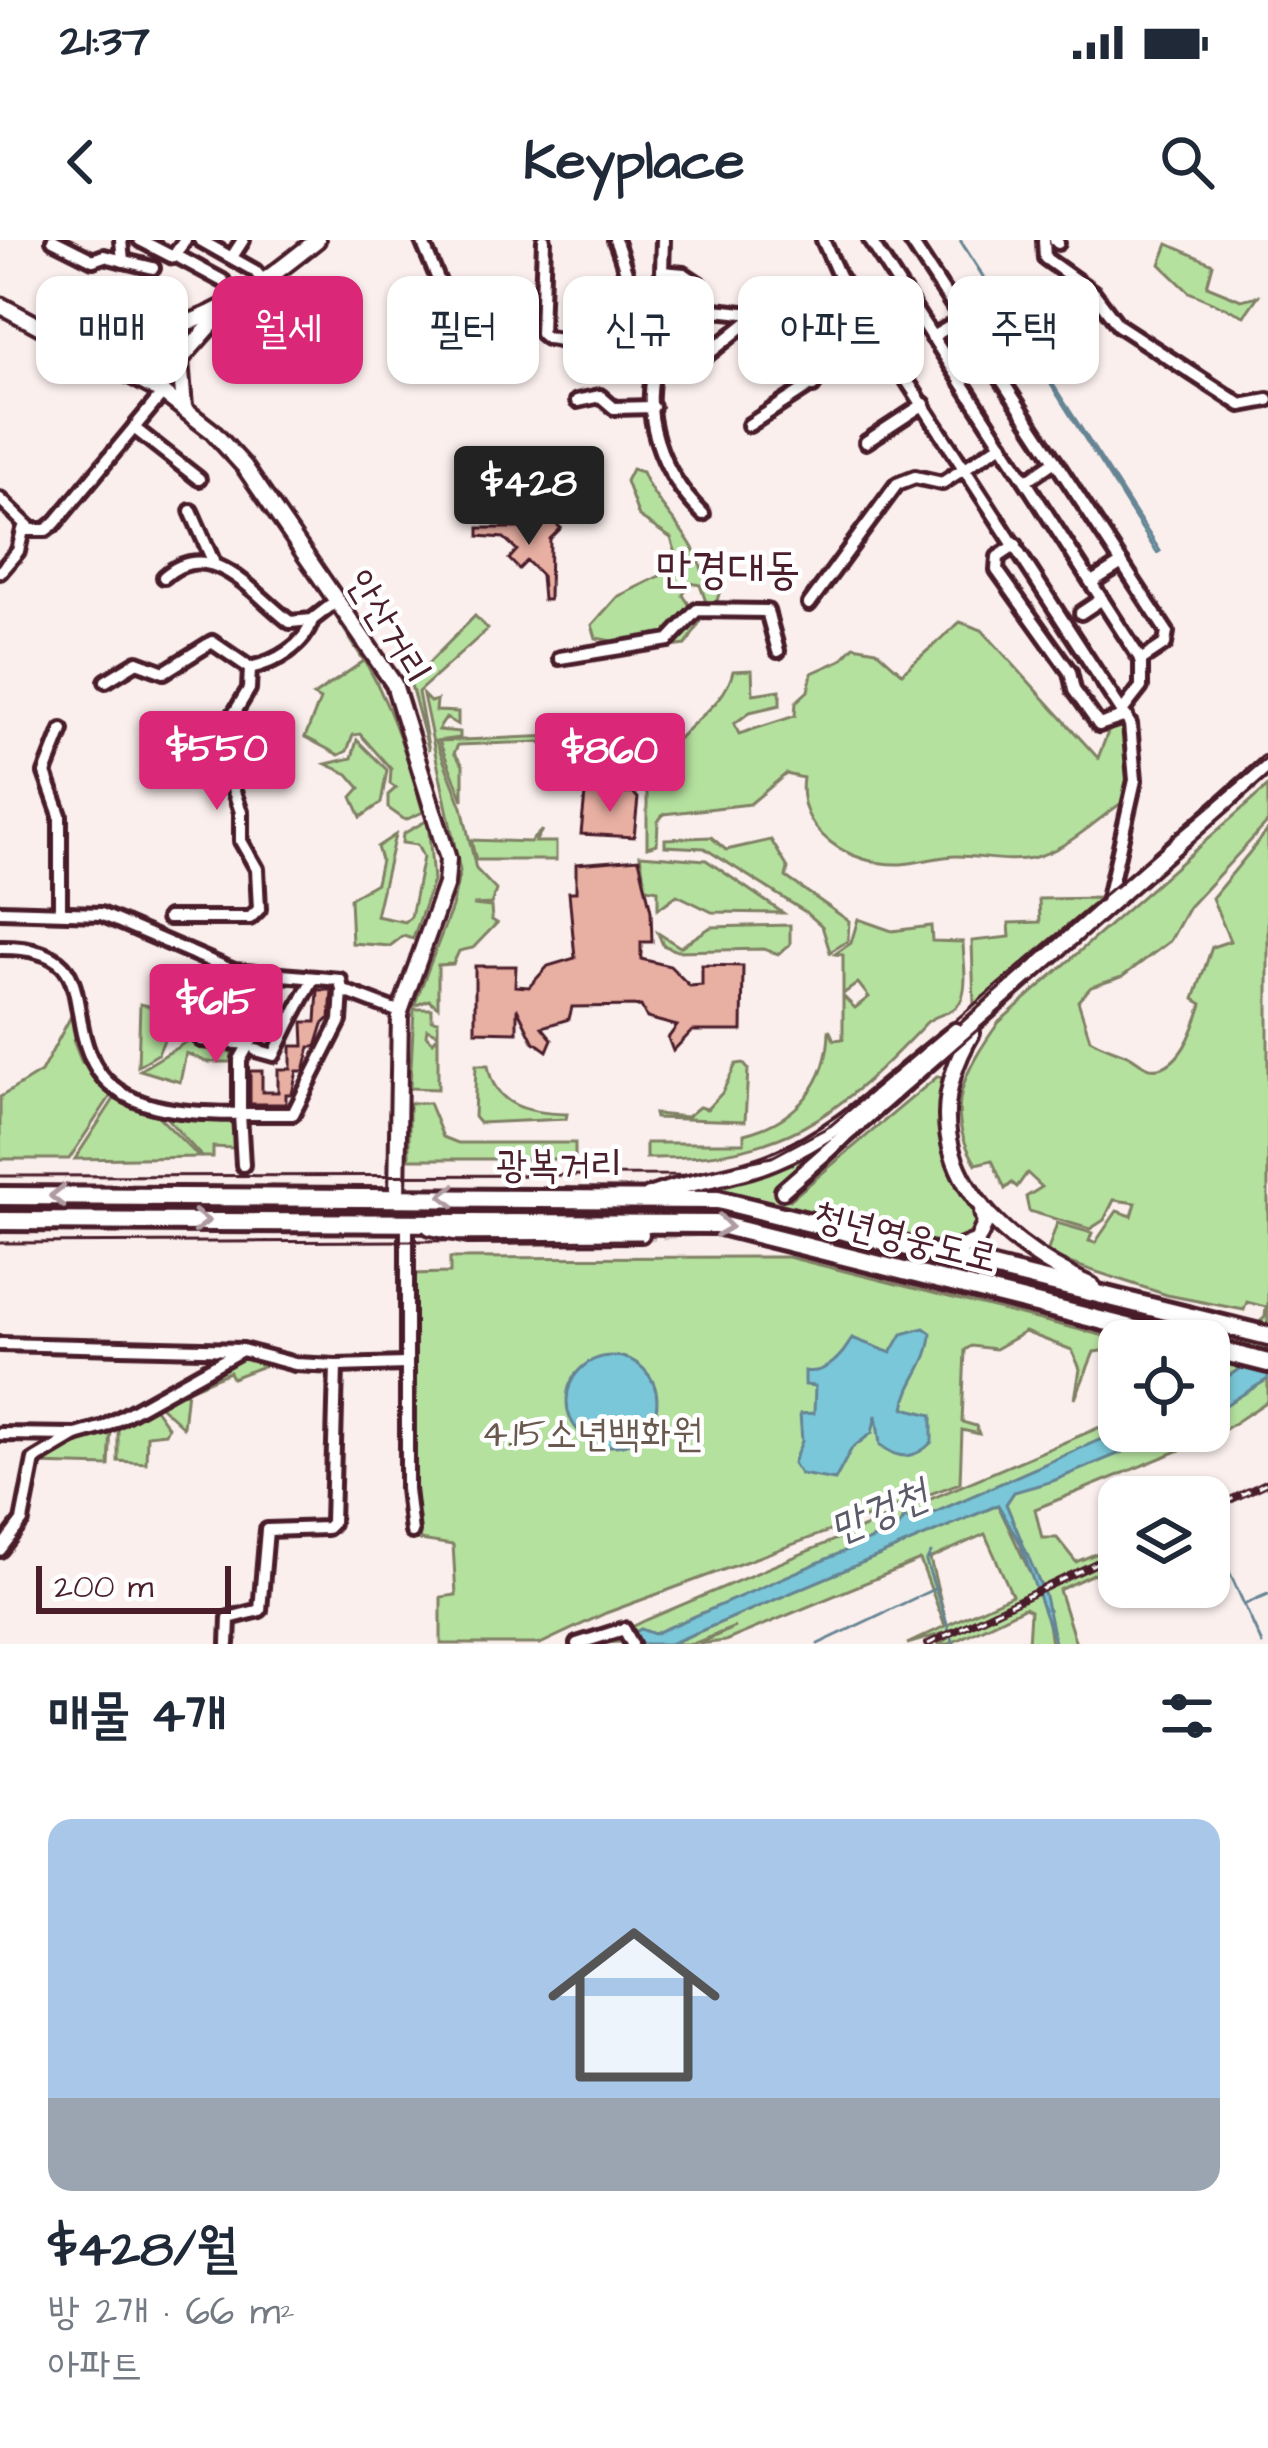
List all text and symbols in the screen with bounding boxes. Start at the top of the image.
text: 21:37 [60,11,150,73]
text: Keyplace [524,125,744,200]
icon: back [48,129,114,195]
icon: search [1154,129,1220,195]
chip: 매매 [36,276,188,384]
chip: 월세 [212,276,363,384]
chip: 필터 [387,276,539,384]
chip: 신규 [563,276,714,384]
chip: 아파트 [738,276,924,384]
chip: 주택 [948,276,1099,384]
pin: $428 [458,446,600,548]
text: $428 [481,458,577,512]
district label: 만경대동 [656,539,800,601]
street label: 안산거리 [332,560,443,695]
pin: $550 [146,711,288,813]
pin: $860 [539,713,681,815]
text: $550 [166,723,268,777]
text: $860 [562,725,658,779]
pin: $615 [145,964,287,1066]
text: $615 [177,976,255,1030]
street label: 광복거리 [496,1139,622,1193]
one-way arrow [48,1183,66,1209]
one-way arrow [438,1183,456,1209]
street label: 청년영웅도로 [807,1189,1003,1287]
one-way arrow [193,1208,211,1234]
one-way arrow [714,1212,733,1238]
map controls [1098,1320,1230,1608]
button: locate [1098,1320,1230,1452]
park label: 4.15소년백화원 [481,1408,703,1462]
water label: 만겅천 [821,1465,941,1559]
button: layers [1098,1476,1230,1608]
scale bar [36,1560,231,1613]
text: 200 m [54,1564,153,1610]
text: 매물 4개 [48,1681,226,1752]
icon: filters [1154,1683,1220,1749]
icon: home [526,1897,742,2113]
text: $428/월 [48,2215,238,2286]
text: 방 2개 · 66 m² [48,2286,295,2340]
text: 아파트 [48,2340,142,2394]

